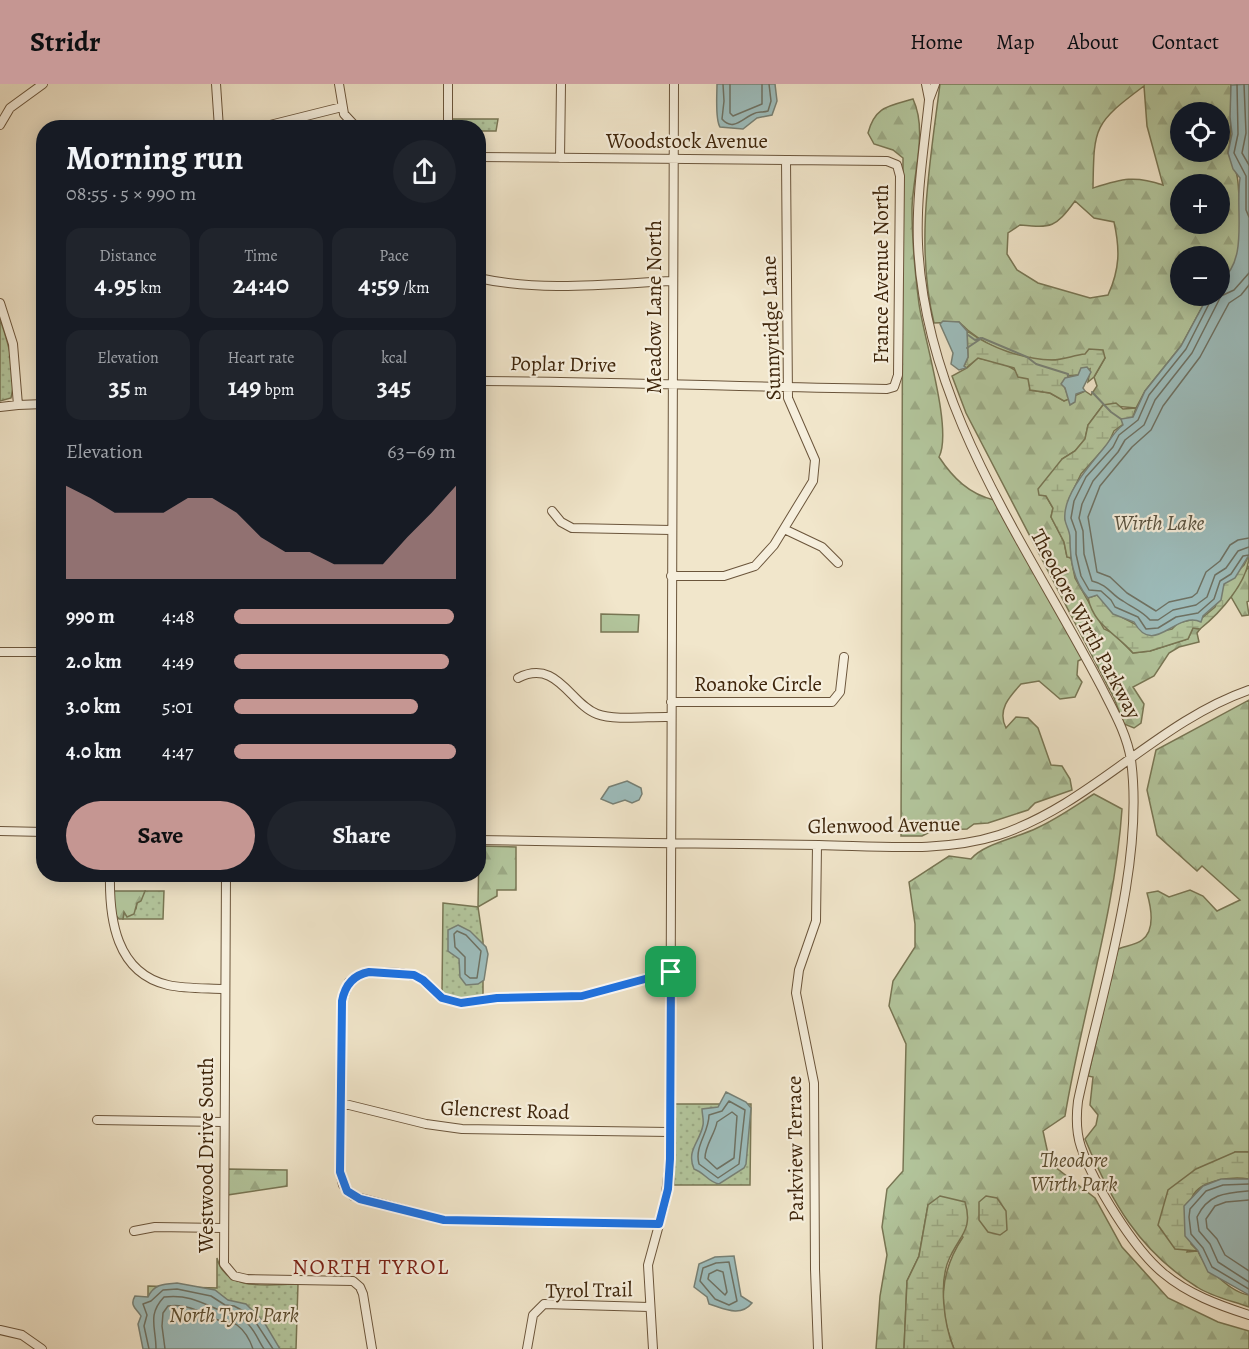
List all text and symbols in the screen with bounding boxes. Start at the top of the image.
text: Stridr [30,23,101,61]
text: Home [910,28,963,56]
text: Map [996,28,1034,56]
text: About [1067,28,1119,56]
text: Contact [1152,28,1219,56]
map controls [1170,102,1230,306]
button: locate [1170,102,1230,162]
street label: Woodstock Avenue [605,127,768,155]
text: Morning run [66,135,243,180]
button: share [393,140,456,203]
button: + [1170,174,1230,234]
text: 08:55 · 5 × 990 m [66,180,196,207]
street label: France Avenue North [867,184,895,364]
street label: Meadow Lane North [640,220,668,394]
text: Distance [99,245,157,267]
text: Time [244,245,278,267]
text: Pace [379,245,409,267]
button: − [1170,246,1230,306]
street label: Sunnyridge Lane [754,255,788,401]
text: 4.95 [95,267,137,302]
text: 24:40 [233,267,289,302]
text: 4:59 [358,267,400,302]
text: km [137,277,161,299]
text: /km [400,277,430,299]
text: Elevation [97,347,159,369]
text: Heart rate [228,347,294,369]
text: kcal [381,347,407,369]
street label: Poplar Drive [510,349,616,379]
text: 35 [109,369,131,404]
text: 149 [228,369,261,404]
text: 345 [377,369,411,404]
text: m [131,379,147,401]
text: bpm [261,379,294,401]
text: Elevation [66,438,143,465]
text: 63–69 m [387,438,456,465]
water label: Wirth Lake [1113,508,1205,538]
street label: Theodore Wirth Parkway [1024,524,1148,724]
text: 990 m [66,603,115,630]
text: 4:48 [162,603,195,630]
text: 2.0 km [66,648,122,675]
text: 4:49 [162,648,194,675]
street label: Roanoke Circle [694,670,822,698]
text: 3.0 km [66,693,121,720]
text: 5:01 [162,693,193,720]
text: 4.0 km [66,738,122,765]
text: 4:47 [162,738,193,765]
button: Save [66,801,255,870]
button: Share [267,801,456,870]
street label: Glenwood Avenue [807,810,961,840]
pin [645,946,696,997]
icon: arrive [654,955,687,988]
street label: Westwood Drive South [192,1057,220,1254]
street label: Parkview Terrace [780,1076,810,1222]
street label: Glencrest Road [440,1094,571,1126]
park label: Theodore Wirth Park [1031,1146,1117,1198]
district label: NORTH TYROL [292,1252,450,1282]
street label: Tyrol Trail [545,1275,633,1305]
park label: North Tyrol Park [169,1301,299,1329]

